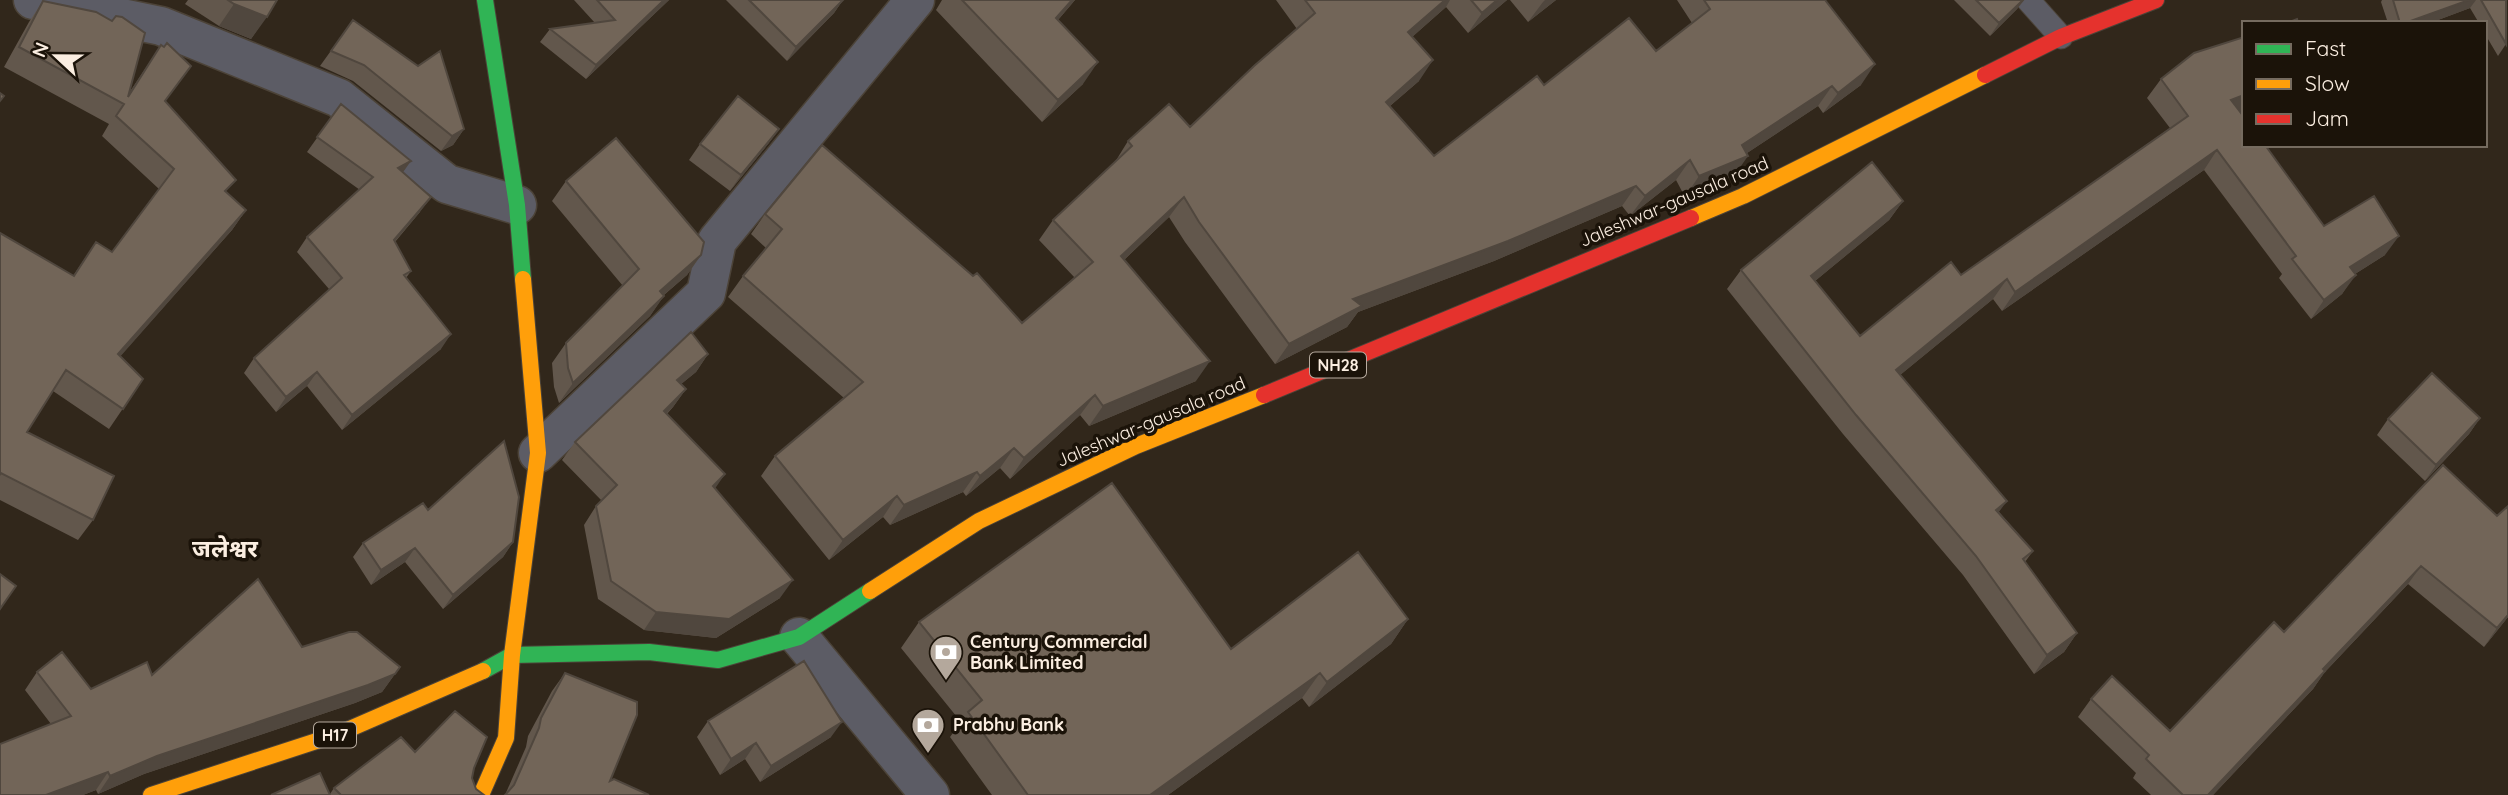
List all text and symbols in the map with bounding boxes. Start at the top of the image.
north arrow [21,21,91,91]
legend [2242,21,2487,147]
text: Fast [2305,35,2346,61]
text: N [26,39,54,61]
text: Slow [2305,70,2350,96]
text: Jam [2305,105,2349,131]
street label: Jaleshwar-gausala road [1576,151,1772,252]
road number: NH28 [1310,352,1366,378]
street label: Jaleshwar-gausala road [1053,371,1249,472]
district label: जलेश्वर [192,533,258,563]
place label: Century Commercial Bank Limited [970,630,1148,674]
bank icon: Century Commercial Bank Limited [927,633,965,682]
bank icon: Prabhu Bank [909,706,947,755]
place label: Prabhu Bank [953,713,1064,736]
road number: H17 [314,722,356,748]

